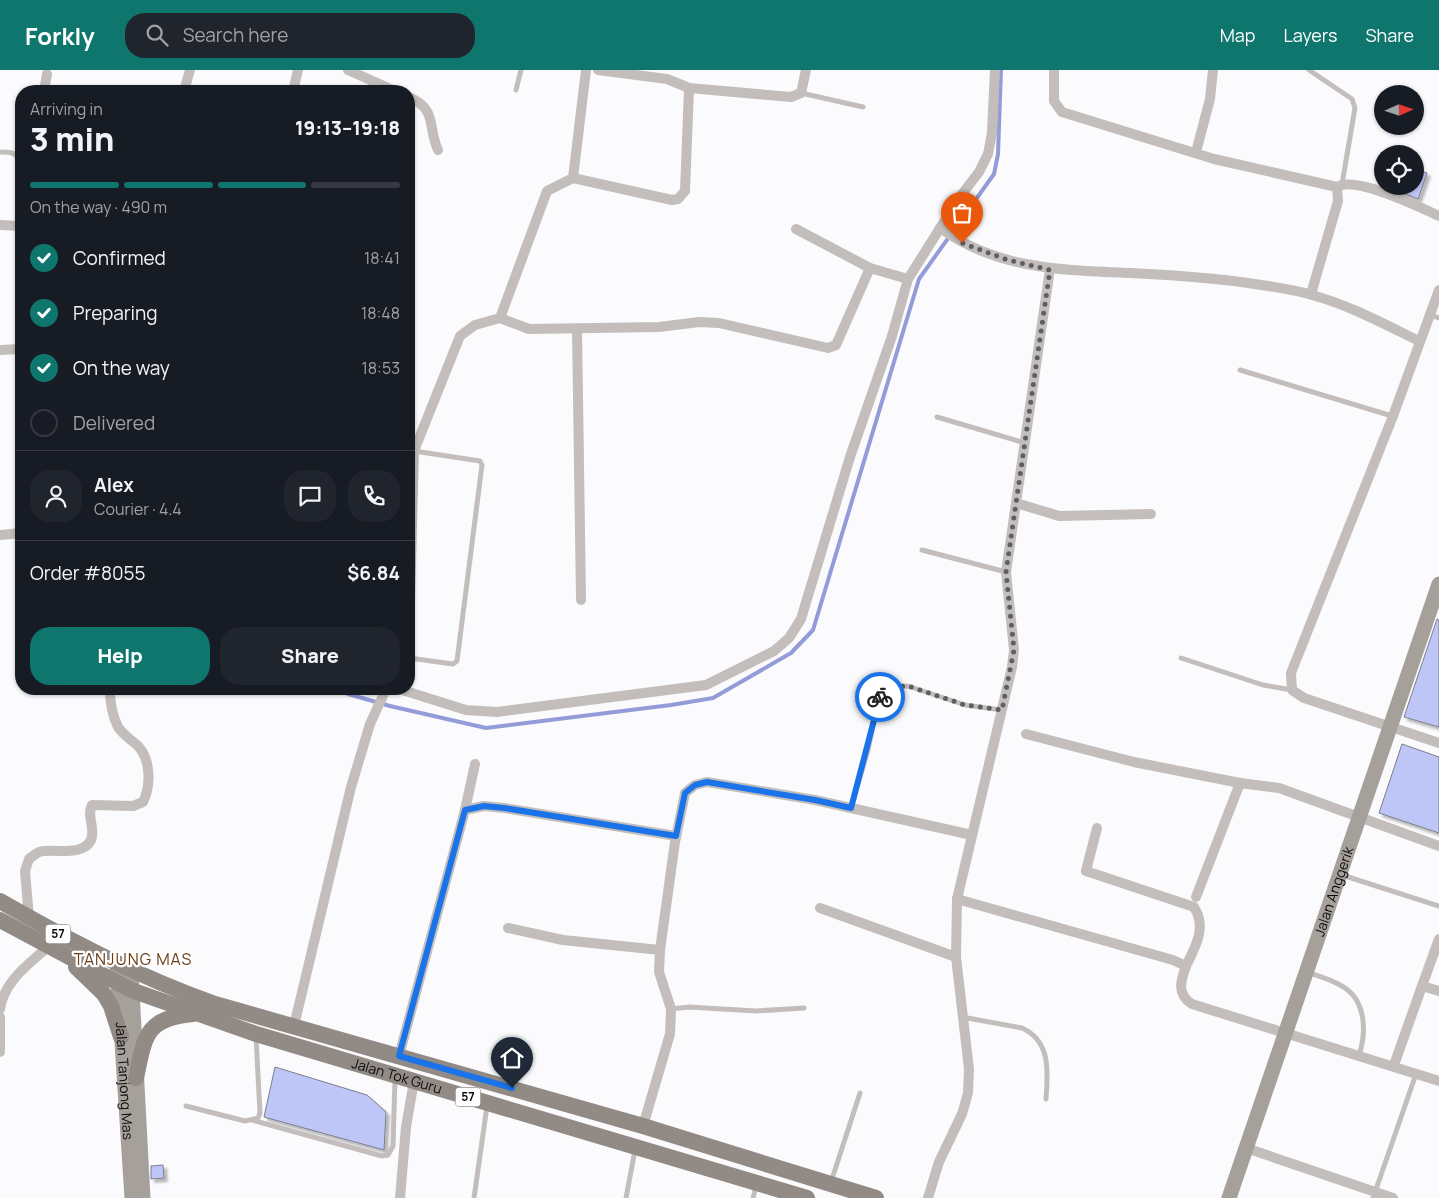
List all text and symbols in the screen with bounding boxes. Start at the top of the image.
search box [125,13,475,58]
text: Forkly [25,19,95,52]
icon: search [143,21,171,49]
text: Search here [183,22,288,48]
text: Map [1220,23,1255,47]
text: Layers [1283,23,1337,47]
text: Share [1365,23,1414,47]
north arrow [1374,85,1424,135]
map controls [1374,85,1424,195]
text: Arriving in [30,98,103,120]
text: 19:13–19:18 [295,115,400,141]
text: 3 min [30,117,114,161]
button: locate [1374,145,1424,195]
pin [941,192,983,243]
text: On the way · 490 m [30,196,167,218]
icon: bag [948,199,976,227]
icon: check [30,244,58,272]
text: Confirmed [73,245,166,271]
text: 18:41 [364,247,400,269]
icon: check [30,299,58,327]
text: Preparing [73,300,158,326]
text: 18:48 [361,302,400,324]
icon: check [30,354,58,382]
text: On the way [73,355,170,381]
text: 18:53 [362,357,400,379]
text: Delivered [73,410,155,436]
button: person [30,470,82,522]
button: chat [284,470,336,522]
button: phone [348,470,400,522]
text: Alex [94,472,134,498]
text: Courier · 4.4 [94,498,182,520]
text: Order #8055 [30,560,145,586]
text: $6.84 [347,560,400,586]
button: Help [30,627,210,685]
button: Share [220,627,400,685]
courier [855,672,905,722]
icon: bike [866,683,894,711]
street label: Jalan Anggerik [1309,843,1358,939]
road number: 57 [46,924,70,944]
district label: TANJUNG MAS [74,948,192,970]
street label: Jalan Tanjong Mas [112,1021,138,1140]
pin [491,1037,533,1088]
icon: home [498,1044,526,1072]
street label: Jalan Tok Guru [350,1053,444,1098]
road number: 57 [456,1088,480,1106]

